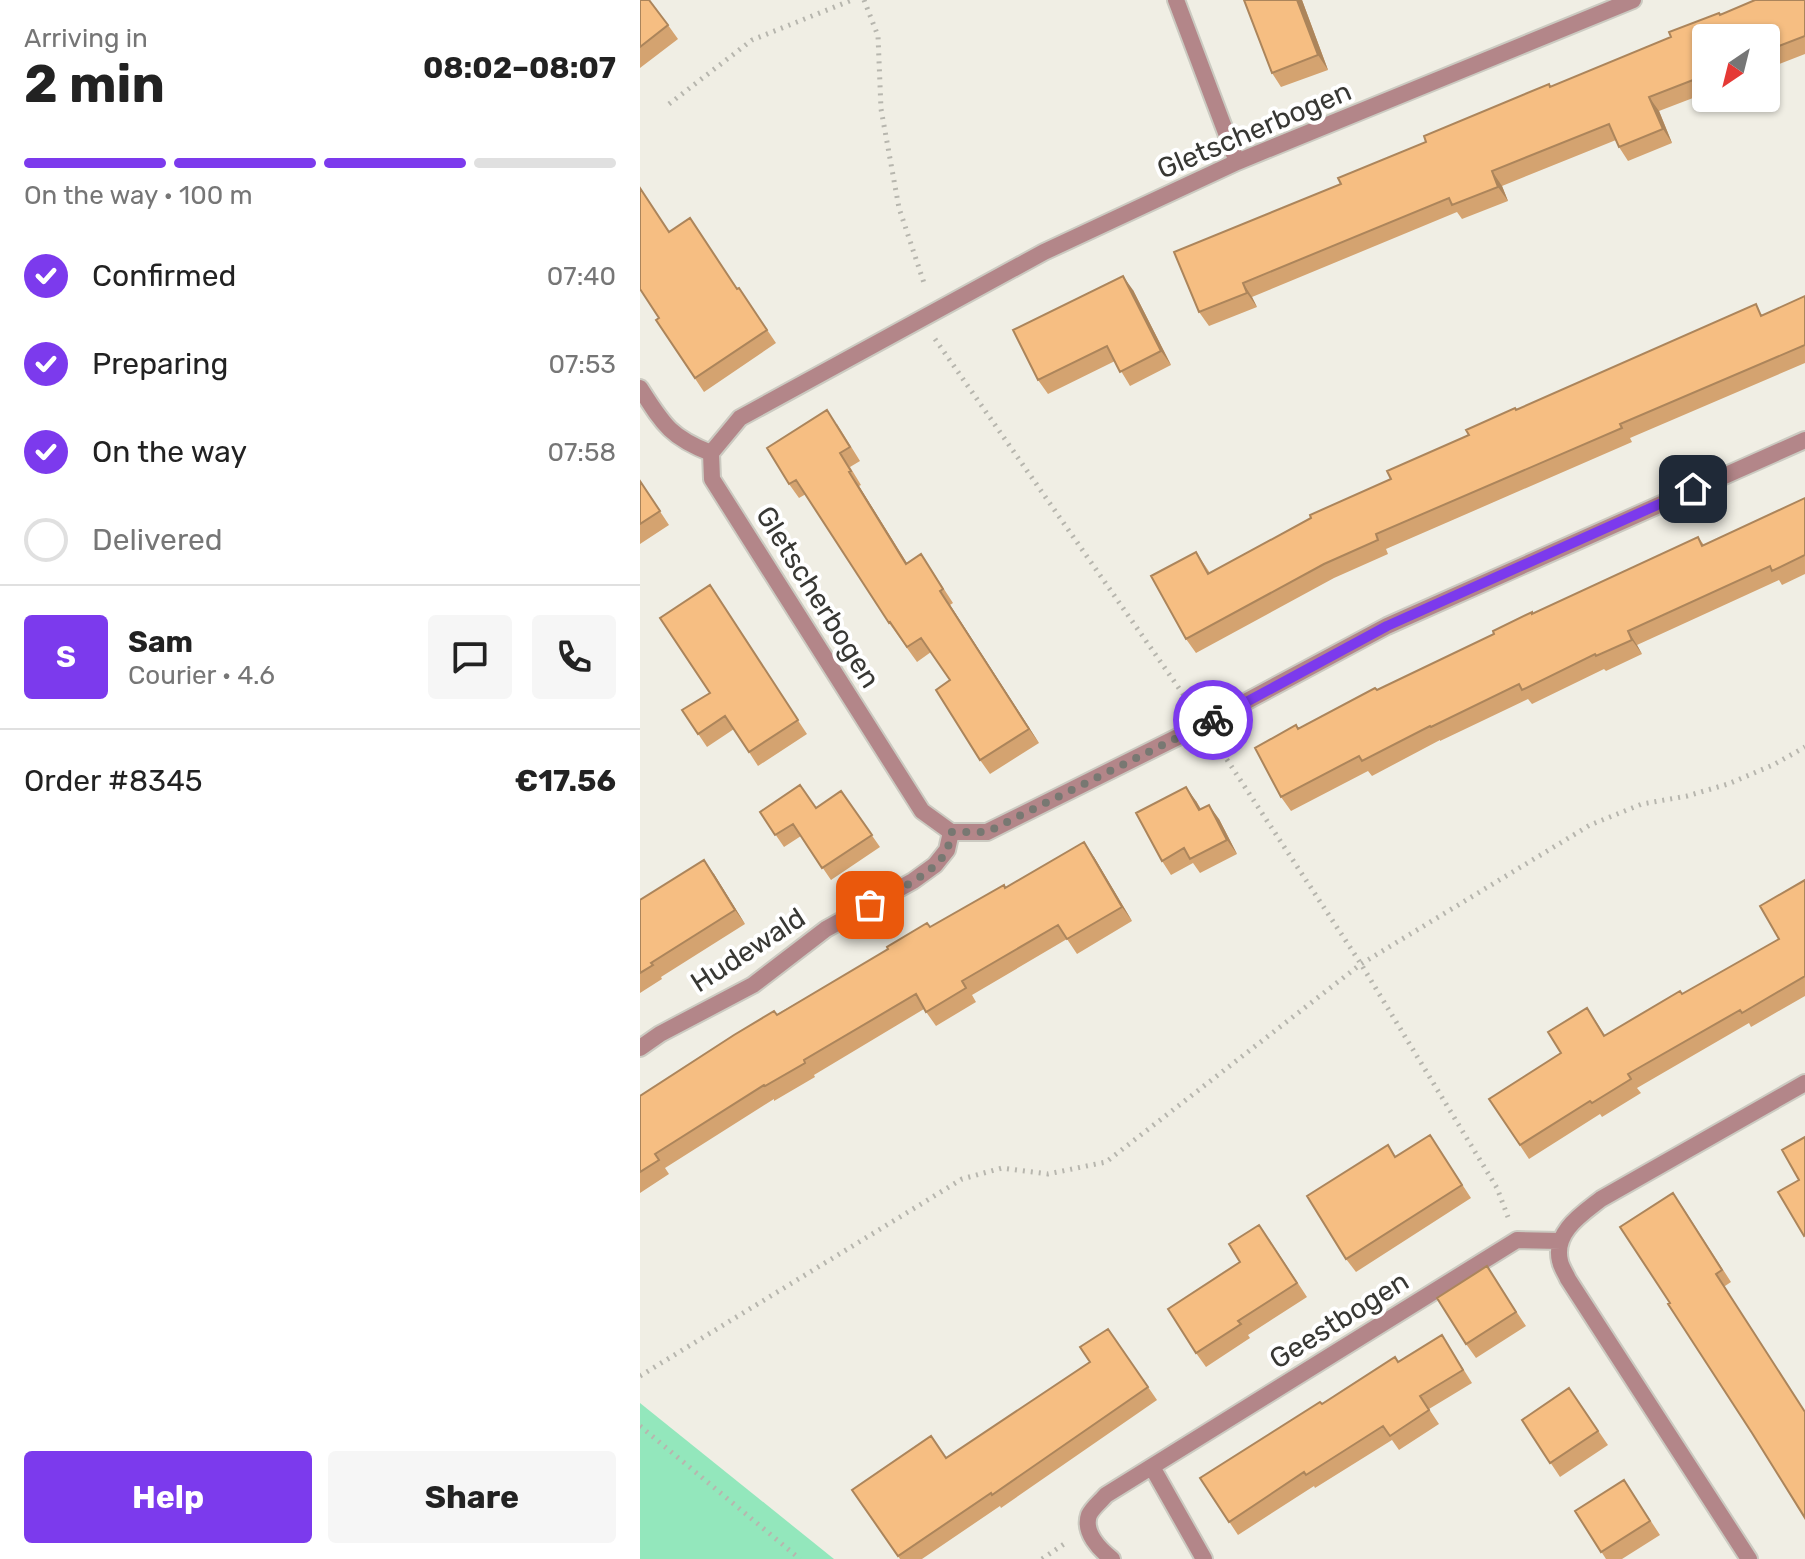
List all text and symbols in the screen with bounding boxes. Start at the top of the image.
text: Arriving in [24,23,148,54]
north arrow [1692,24,1780,112]
map controls [1692,24,1780,112]
text: 08:02–08:07 [423,50,616,86]
text: 2 min [24,53,165,115]
street label: Gletscherbogen [1152,74,1356,186]
text: On the way · 100 m [24,180,253,211]
icon: check [24,254,68,298]
text: Confirmed [92,258,236,294]
text: 07:40 [547,261,616,292]
icon: check [24,342,68,386]
text: Preparing [92,346,228,382]
text: 07:53 [548,349,616,380]
icon: check [24,430,68,474]
text: On the way [92,434,247,470]
text: 07:58 [548,437,616,468]
pin [1659,455,1727,523]
icon: home [1671,467,1715,511]
street label: Gletscherbogen [749,500,887,694]
text: Delivered [92,522,223,558]
button: chat [428,615,512,699]
button: phone [532,615,616,699]
text: Sam [128,624,193,660]
text: S [56,639,76,675]
text: Courier · 4.6 [128,660,275,691]
courier [1173,680,1253,760]
icon: bike [1191,698,1235,742]
text: Order #8345 [24,763,203,799]
text: €17.56 [515,763,616,799]
pin [836,871,904,939]
icon: bag [848,883,892,927]
street label: Hudewald [685,901,811,999]
street label: Geestbogen [1263,1264,1415,1376]
button: Help [24,1451,312,1543]
button: Share [328,1451,616,1543]

